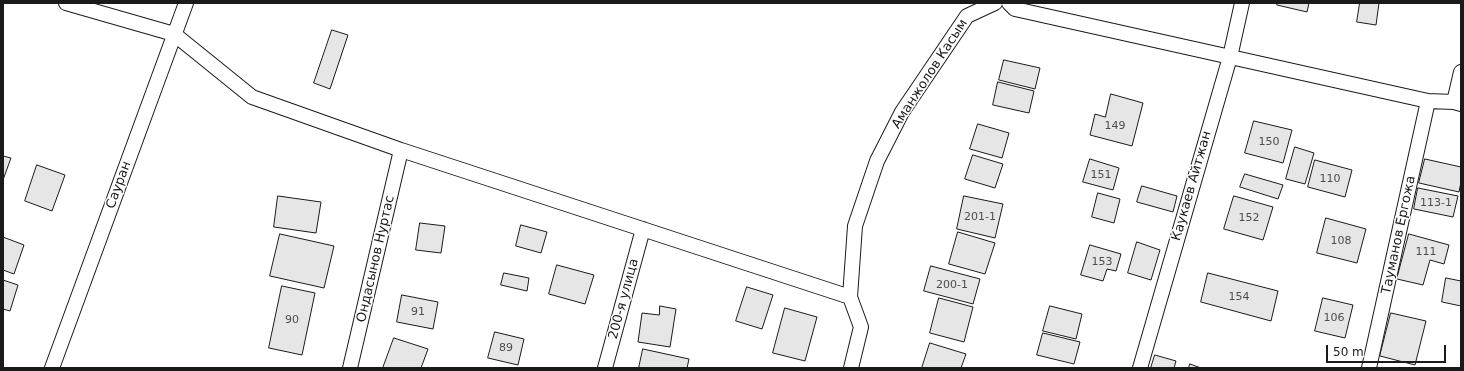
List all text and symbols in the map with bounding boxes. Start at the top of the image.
street label: Аманжолов Касым [889,16,971,132]
house number: 149 [1105,119,1125,133]
street label: Каукаев Айтжан [1169,129,1215,243]
house number: 150 [1259,135,1279,149]
street label: Сауран [103,159,135,211]
house number: 151 [1091,168,1111,182]
house number: 110 [1320,172,1340,186]
street label: Тауманов Ергожа [1379,174,1419,296]
street label: Ондасынов Нуртас [354,194,398,324]
house number: 113-1 [1420,196,1452,210]
house number: 201-1 [964,210,996,224]
house number: 152 [1239,211,1259,225]
house number: 108 [1331,234,1351,248]
house number: 111 [1416,245,1436,259]
house number: 153 [1092,255,1112,269]
street label: 200-я улица [606,257,642,341]
house number: 200-1 [936,278,968,292]
house number: 154 [1229,290,1249,304]
house number: 91 [411,305,425,319]
house number: 106 [1324,311,1344,325]
house number: 90 [285,313,299,327]
scale bar [1328,337,1448,363]
house number: 89 [499,341,513,355]
text: 50 m [1333,345,1364,359]

